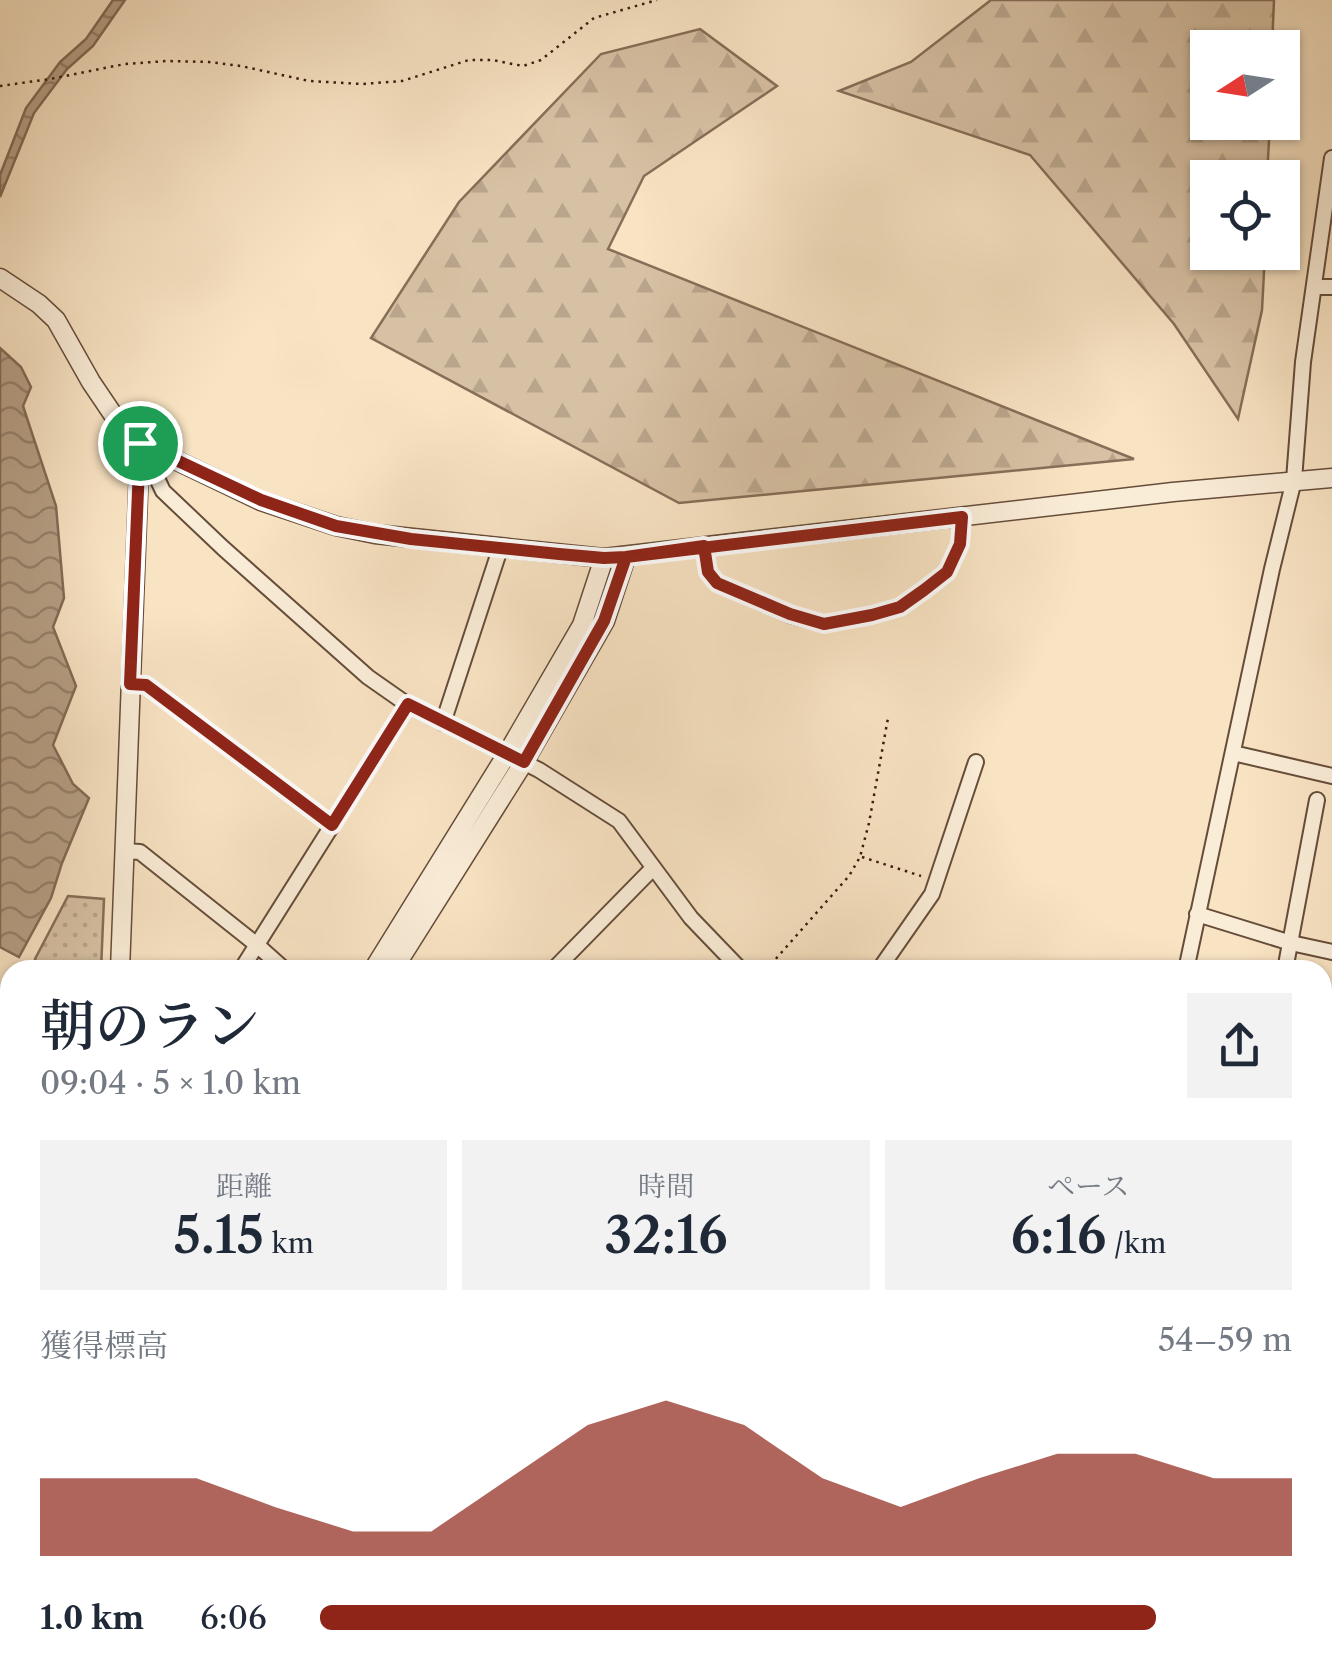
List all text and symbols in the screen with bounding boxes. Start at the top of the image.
north arrow [1190,30,1300,140]
map controls [1190,30,1300,270]
button: locate [1190,160,1300,270]
pin [98,401,183,486]
icon: arrive [113,416,168,471]
text: 朝のラン [40,992,260,1059]
button: share [1187,993,1292,1098]
text: 09:04 · 5 × 1.0 km [40,1063,301,1102]
text: 距離 [216,1169,272,1203]
text: 時間 [638,1169,694,1203]
text: ペース [1047,1169,1130,1203]
text: 5.15 [174,1204,264,1266]
text: 32:16 [604,1204,728,1266]
text: 6:16 [1010,1204,1106,1266]
text: km [264,1226,314,1260]
text: /km [1106,1226,1166,1260]
text: 54–59 m [1158,1320,1292,1359]
text: 獲得標高 [40,1326,168,1365]
text: 1.0 km [40,1598,144,1637]
text: 6:06 [200,1598,267,1637]

